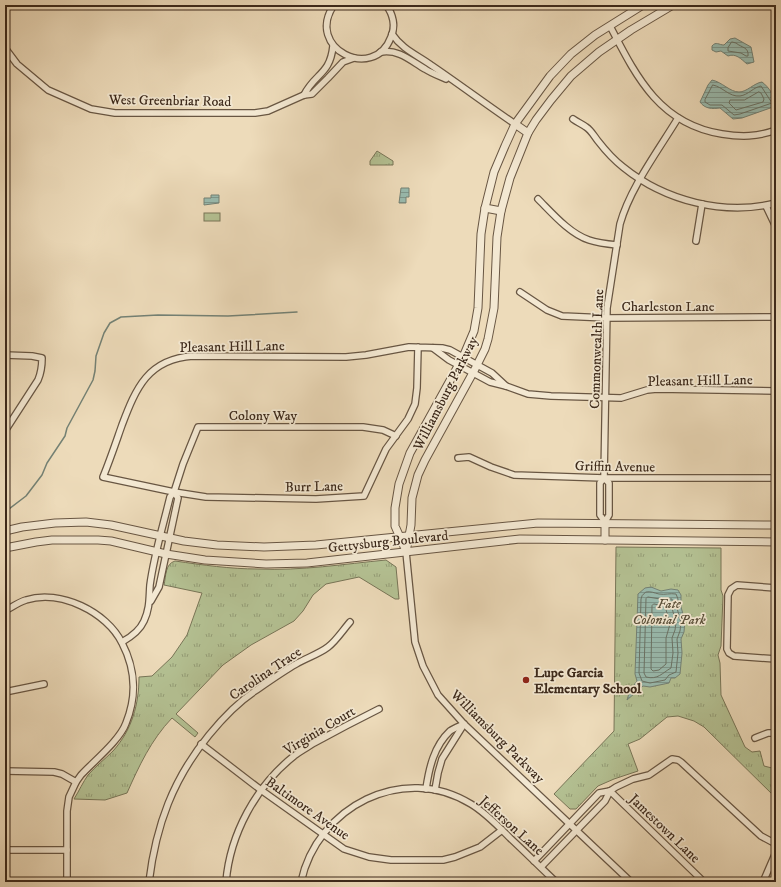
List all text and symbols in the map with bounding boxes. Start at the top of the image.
street label: West Greenbriar Road [108,91,231,111]
street label: Commonwealth Lane [586,289,608,409]
street label: Charleston Lane [621,298,715,316]
street label: Williamsburg Parkway [409,333,483,454]
street label: Pleasant Hill Lane [179,337,285,357]
street label: Pleasant Hill Lane [647,371,753,391]
street label: Colony Way [229,407,298,425]
street label: Griffin Avenue [575,457,655,477]
street label: Burr Lane [285,477,343,497]
street label: Gettysburg Boulevard [327,527,449,557]
park label: Fate Colonial Park [632,595,706,629]
street label: Carolina Trace [226,643,305,705]
place label: Lupe Garcia Elementary School [534,664,642,698]
marker: Lupe Garcia Elementary School [521,675,531,685]
street label: Williamsburg Parkway [446,685,548,788]
street label: Virginia Court [280,702,359,760]
street label: Baltimore Avenue [262,773,353,845]
street label: Jamestown Lane [624,789,704,867]
street label: Jefferson Lane [474,791,548,860]

